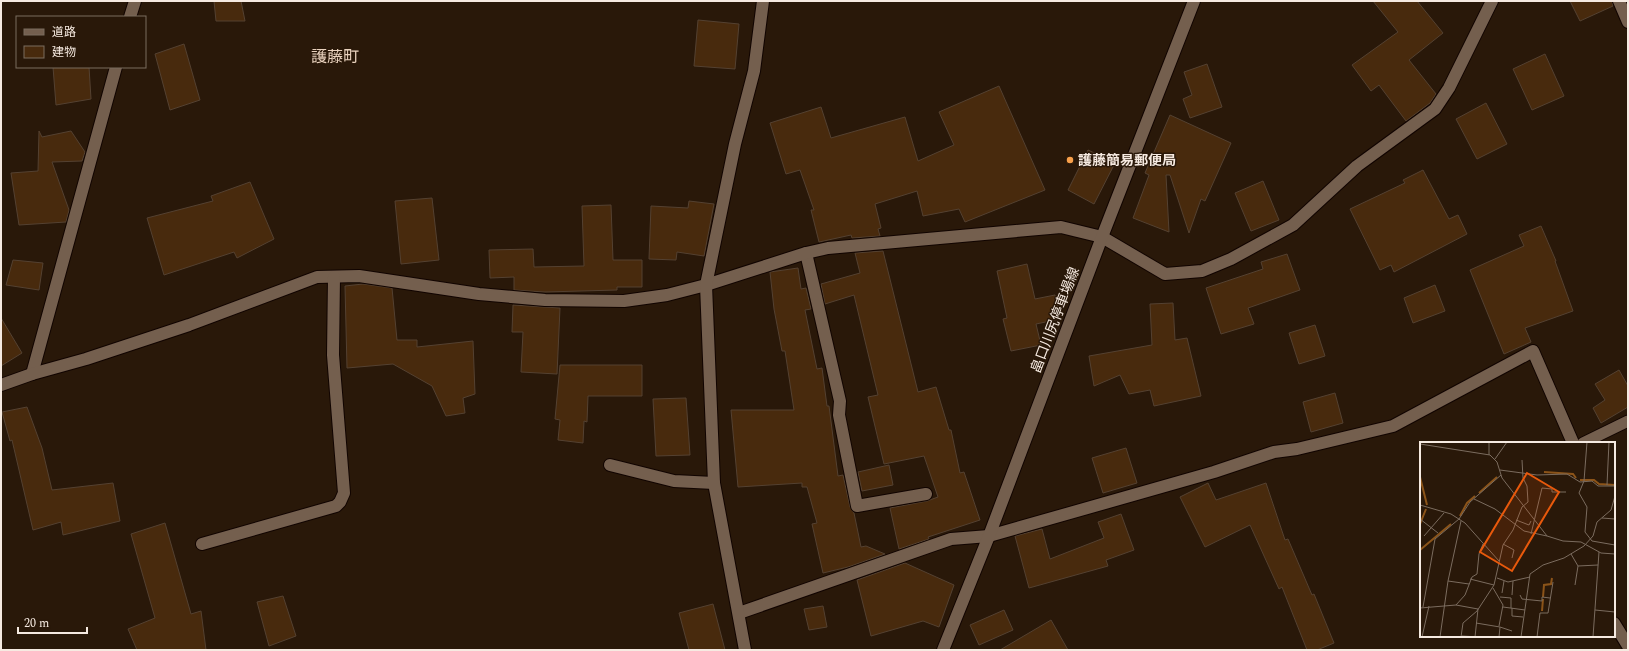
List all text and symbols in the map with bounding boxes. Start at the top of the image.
legend [16,16,146,68]
text: 道路 [52,23,76,42]
text: 建物 [52,43,76,62]
district label: 護藤町 [311,45,359,69]
place label: 護藤簡易郵便局 [1078,150,1176,171]
marker: 護藤簡易郵便局 [1065,155,1075,165]
street label: 畠口川尻停車場線 [1025,264,1085,376]
inset map [1420,442,1615,637]
scale bar [18,609,87,635]
text: 20 m [24,614,49,633]

